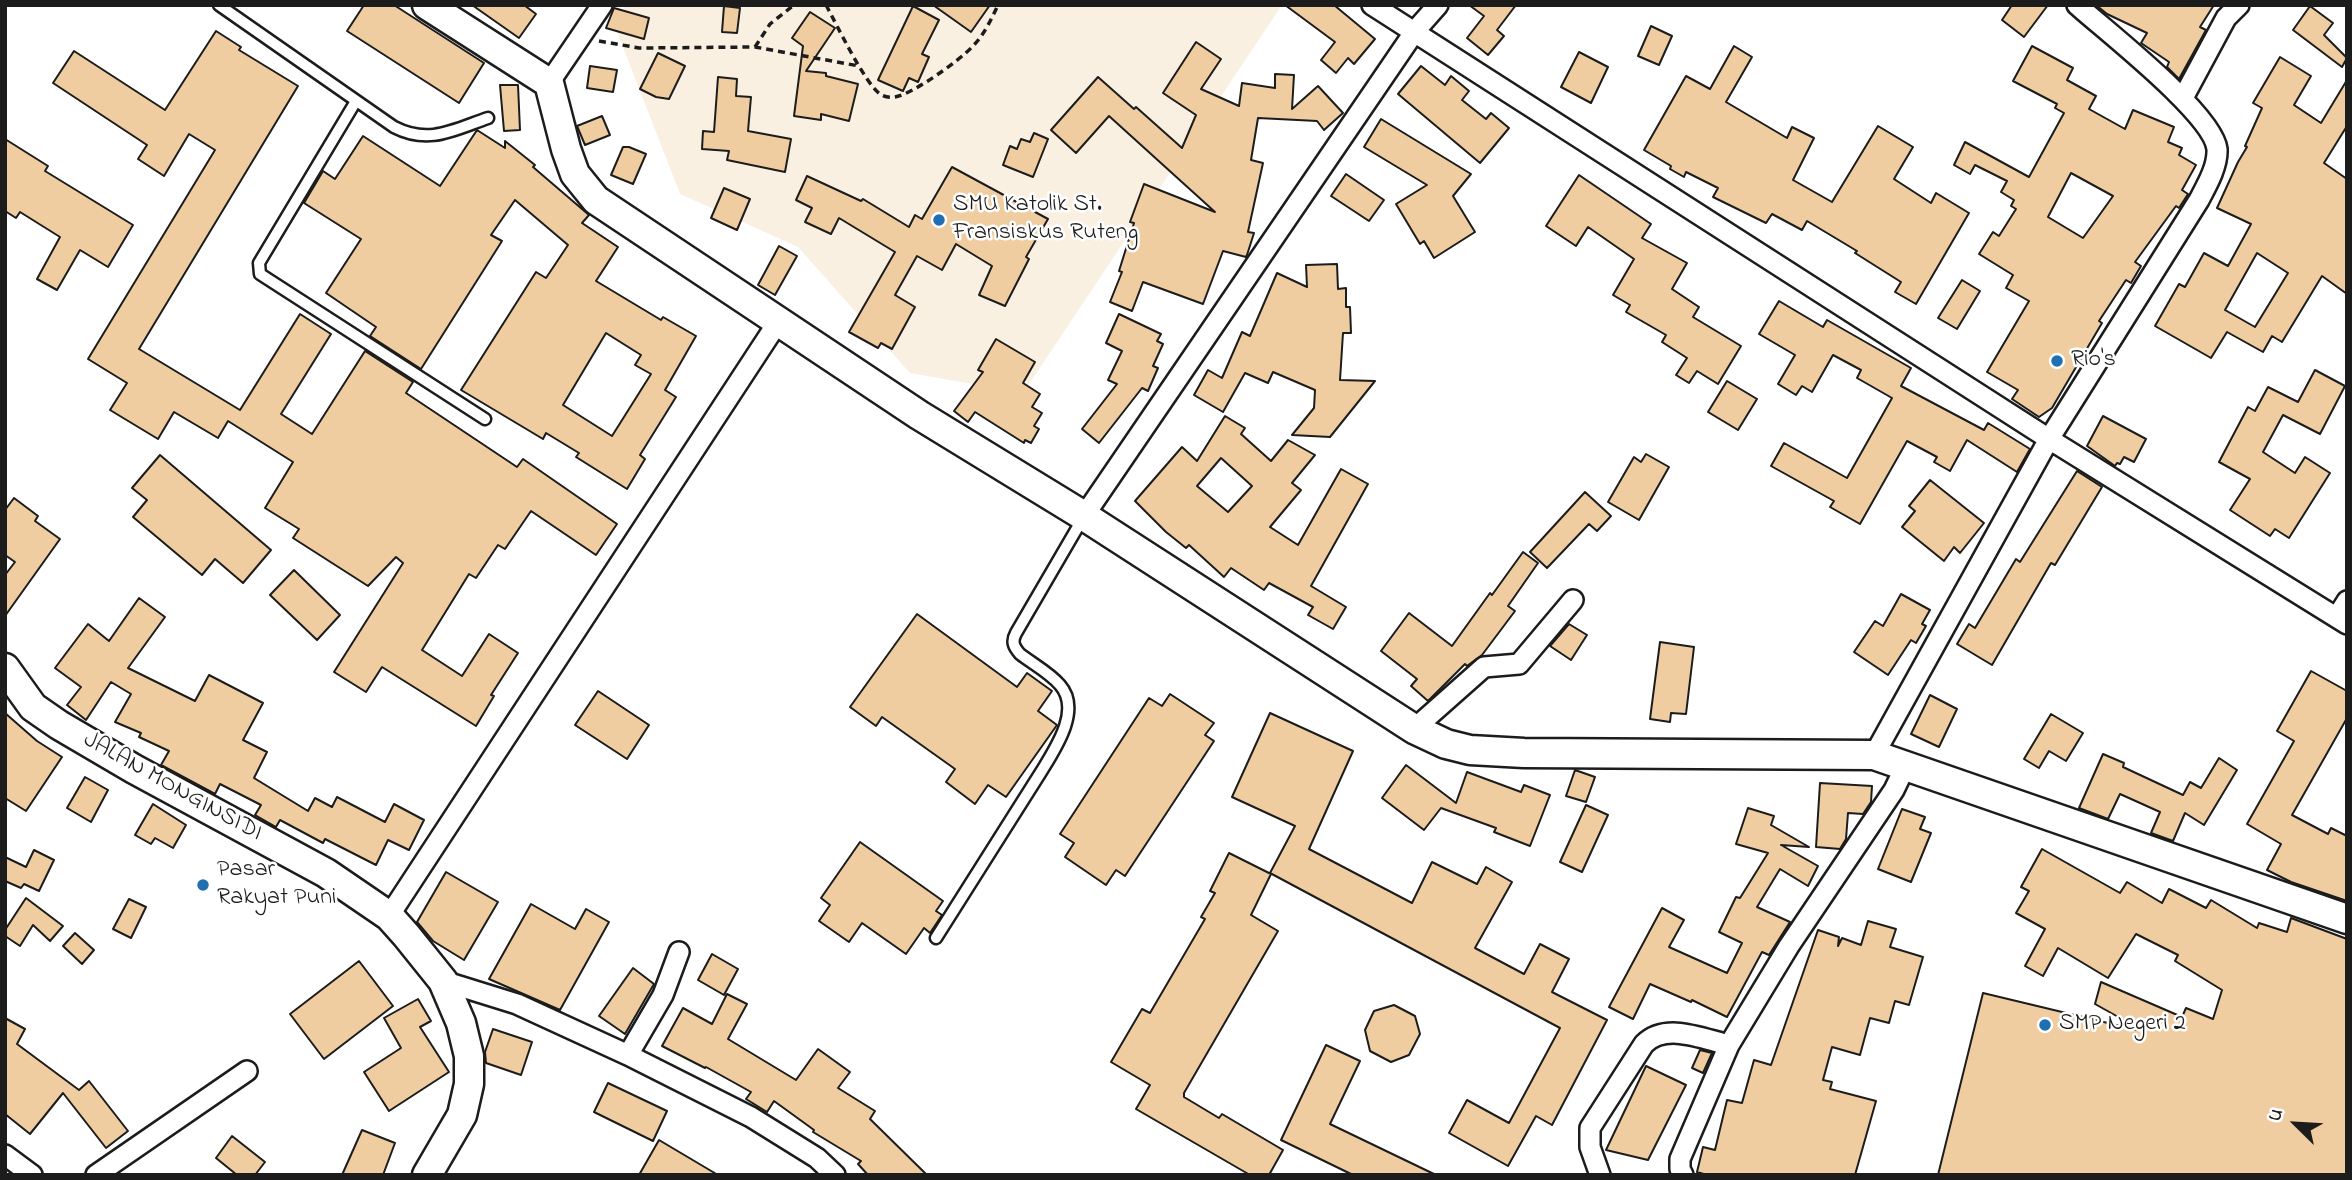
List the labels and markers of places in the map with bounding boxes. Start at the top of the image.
place label: SMU Katolik St. Fransiskus Ruteng [953,192,1138,248]
marker: SMU Katolik St. Fransiskus Ruteng [931,212,947,228]
place label: Rio's [2071,347,2116,375]
marker: Rio's [2049,353,2065,369]
place label: Pasar Rakyat Puni [217,857,336,913]
marker: Pasar Rakyat Puni [195,877,211,893]
place label: SMP Negeri 2 [2059,1011,2186,1039]
marker: SMP Negeri 2 [2037,1017,2053,1033]

